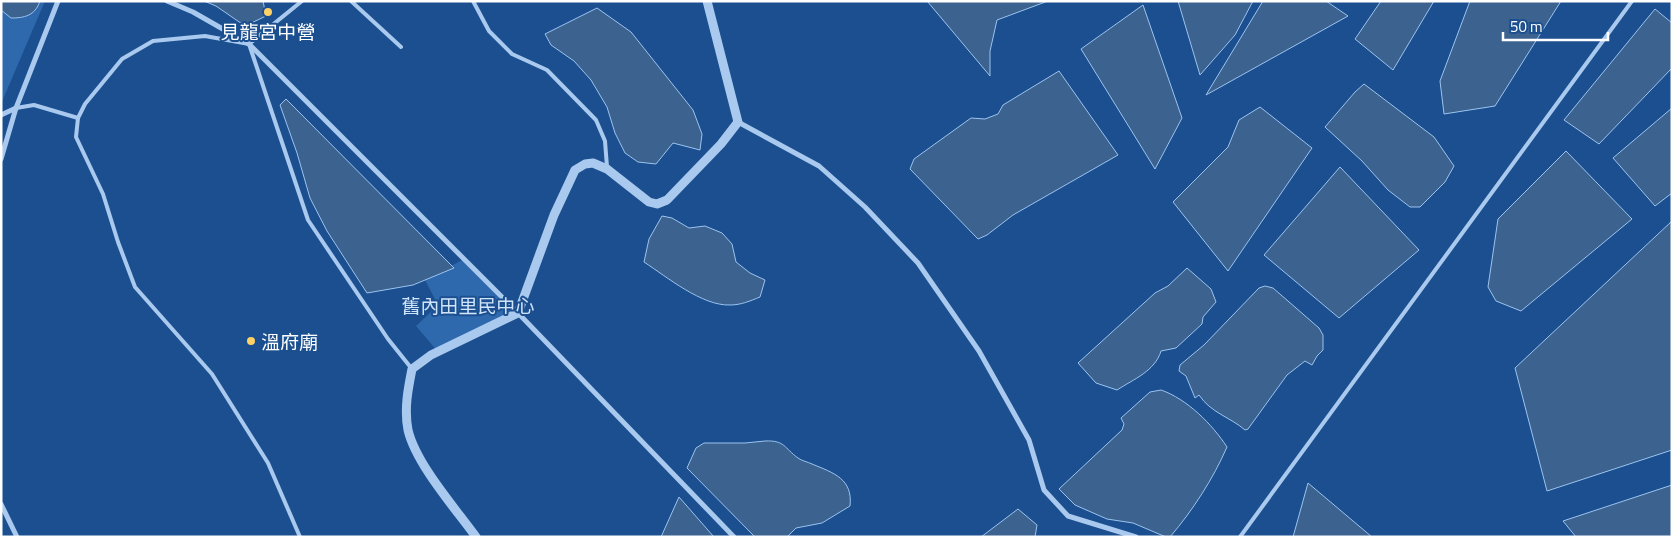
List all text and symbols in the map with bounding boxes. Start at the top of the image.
marker: 見龍宮中營 [262,6,274,18]
scale bar [1503,10,1608,42]
text: 50 m [1510,15,1543,38]
place label: 見龍宮中營 [220,17,316,46]
park label: 舊內田里民中心 [401,291,535,320]
place label: 溫府廟 [261,327,318,356]
marker: 溫府廟 [245,335,257,347]

